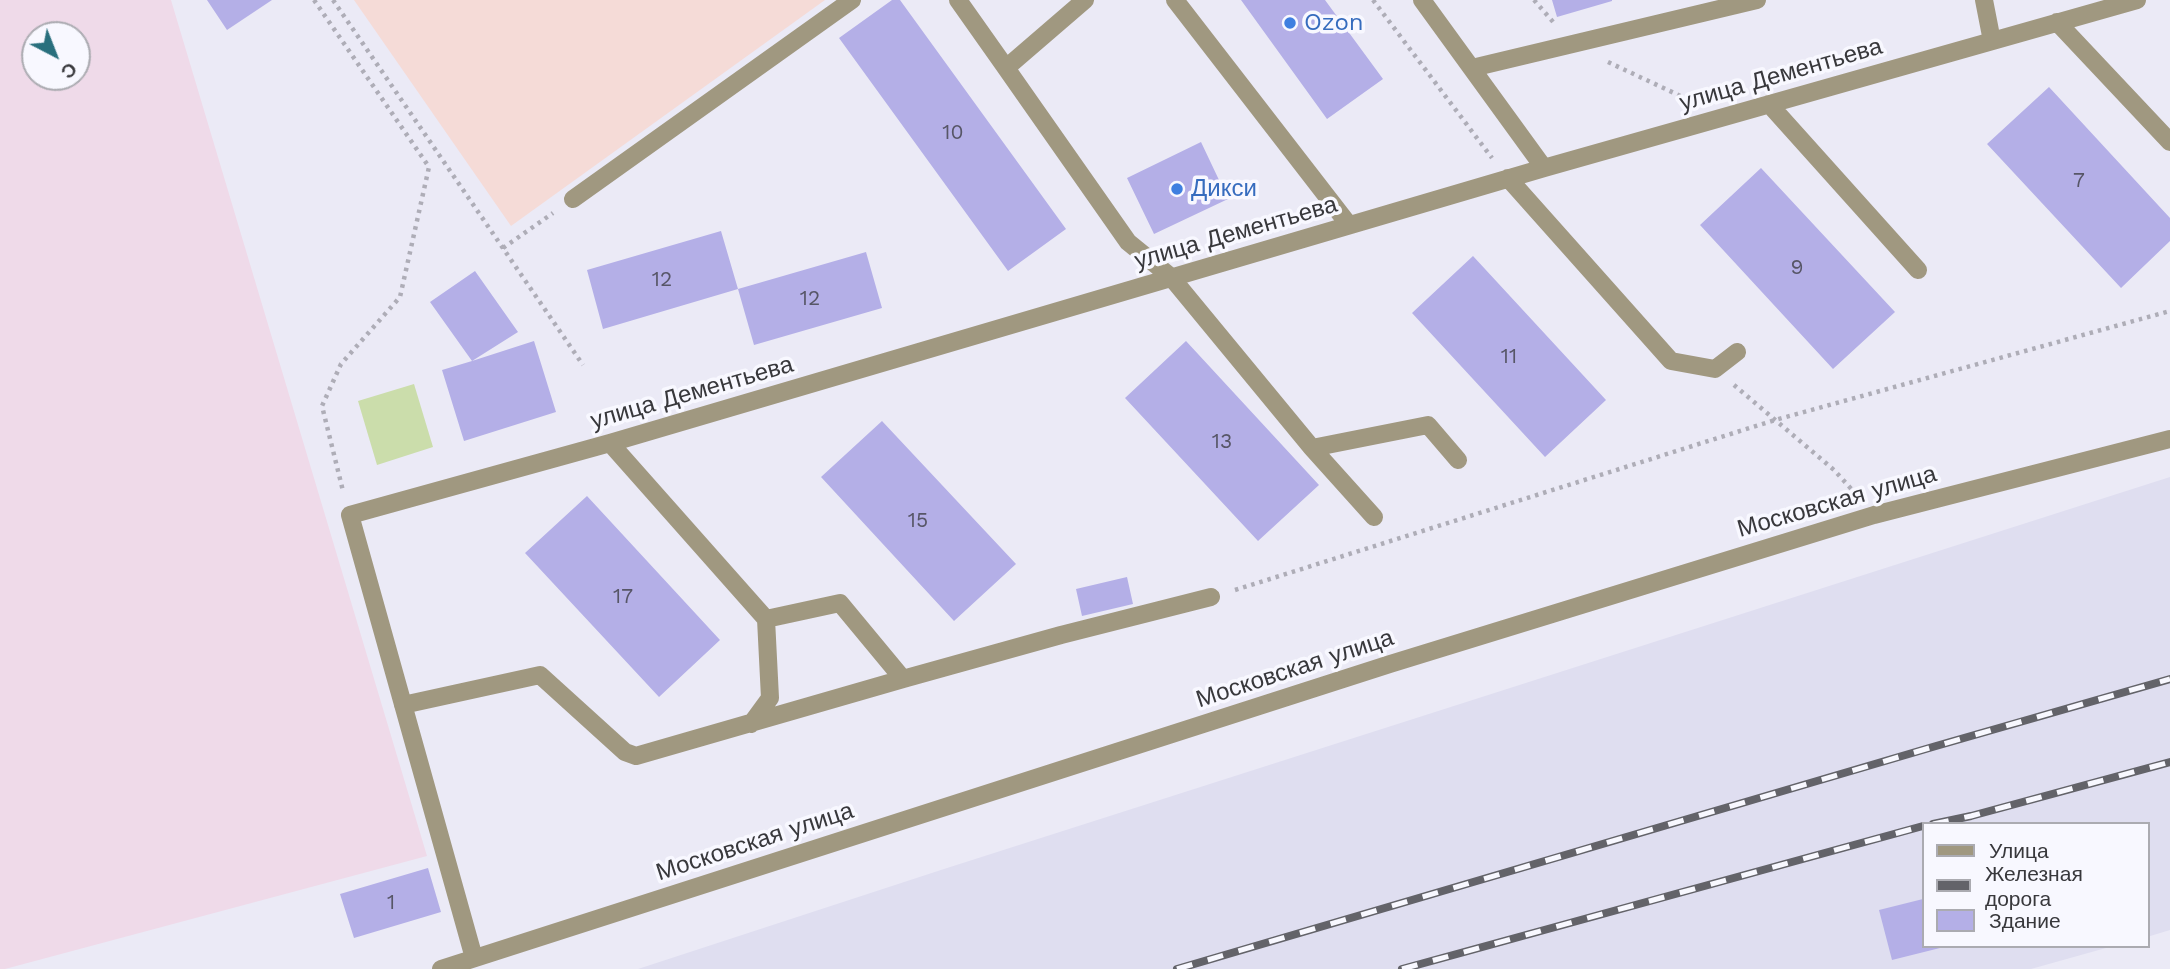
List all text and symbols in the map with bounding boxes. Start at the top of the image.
place label: Ozon [1304,9,1364,37]
marker: Ozon [1282,15,1298,31]
north arrow [21,21,91,91]
street label: улица Дементьева [1676,32,1886,118]
text: С [56,57,82,84]
house number: 10 [942,120,964,146]
house number: 7 [2073,168,2085,194]
place label: Дикси [1191,175,1257,203]
marker: Дикси [1169,181,1185,197]
street label: улица Дементьева [1131,190,1341,276]
house number: 9 [1791,255,1803,281]
house number: 12 [652,267,672,293]
house number: 12 [800,286,820,312]
house number: 11 [1501,344,1517,370]
street label: улица Дементьева [587,350,797,436]
house number: 13 [1212,429,1232,455]
street label: Московская улица [1734,460,1940,544]
house number: 15 [908,508,928,534]
house number: 17 [613,584,633,610]
street label: Московская улица [1193,624,1397,714]
street label: Московская улица [653,797,857,887]
legend [1922,822,2149,948]
text: Улица [1989,838,2049,863]
text: Железная дорога [1985,861,2083,911]
house number: 1 [387,890,395,916]
text: Здание [1989,908,2061,933]

